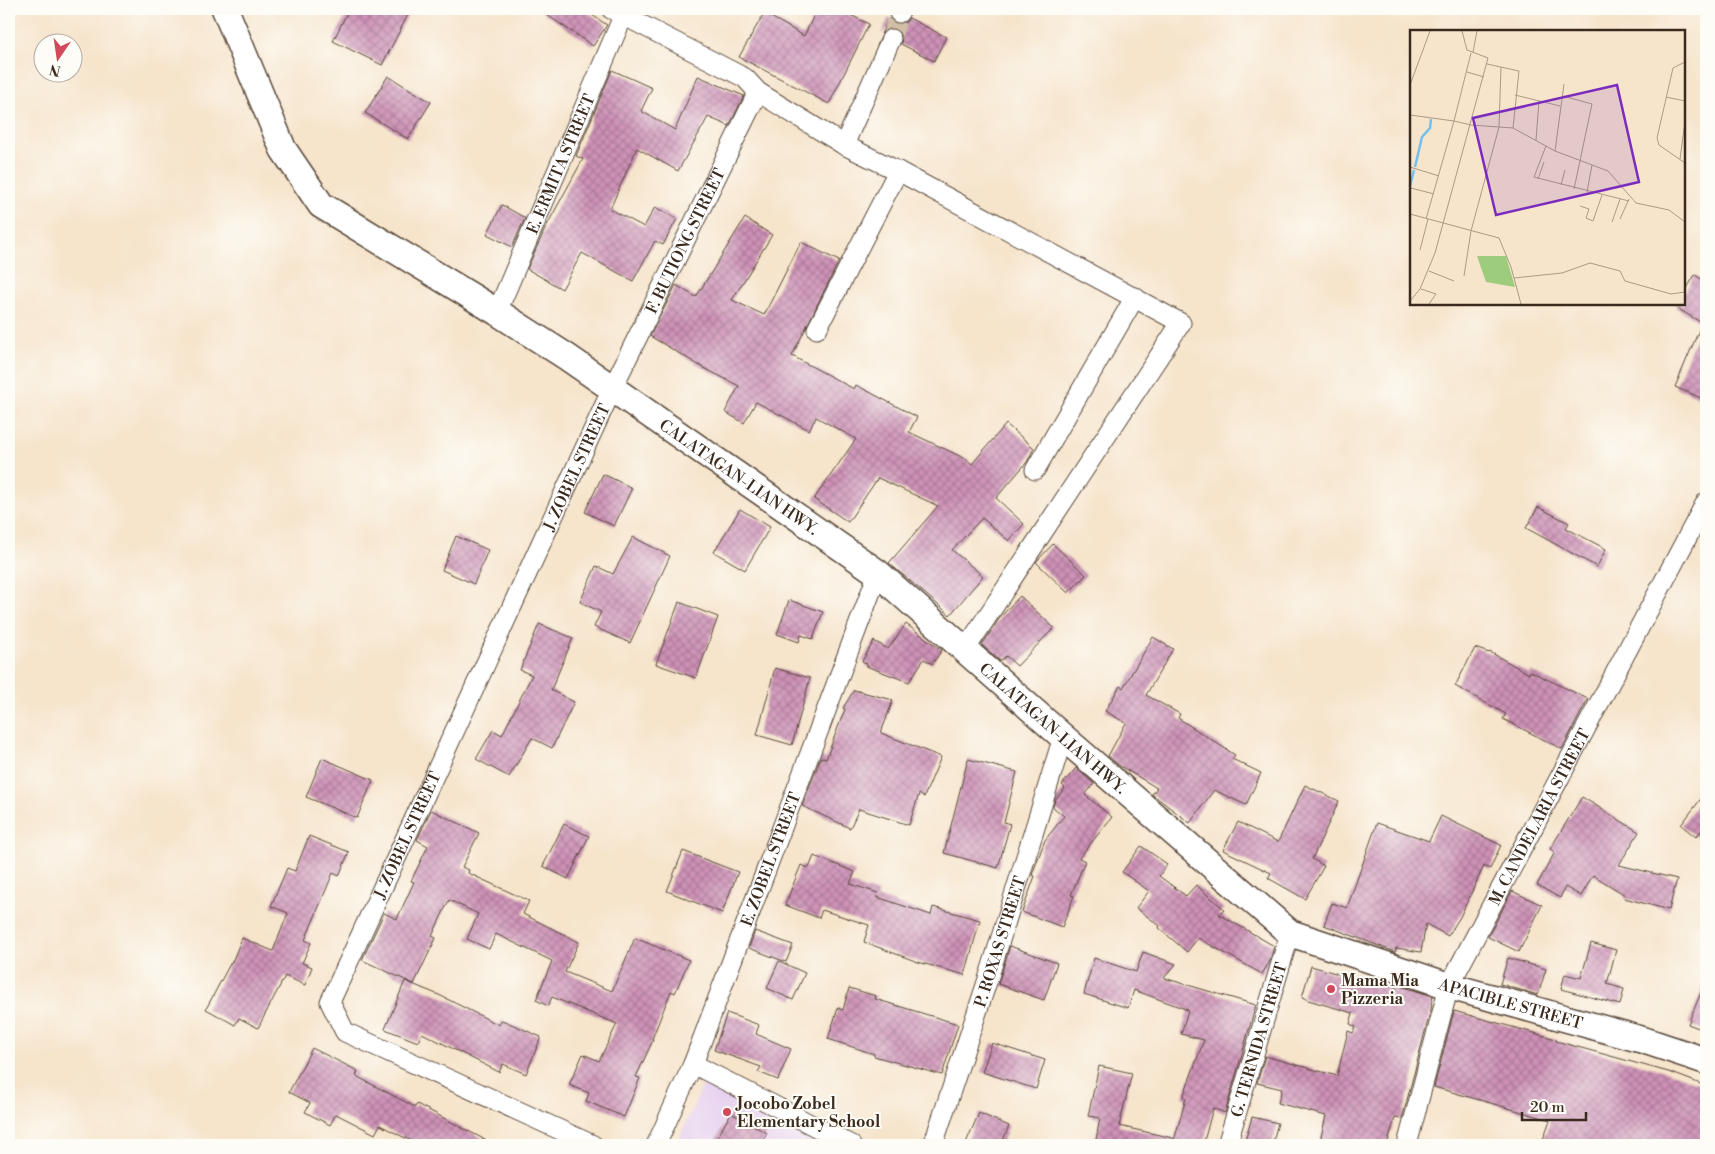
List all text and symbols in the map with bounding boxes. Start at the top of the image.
inset map [1410,30,1685,305]
north arrow [32,32,82,82]
text: N [48,60,63,80]
street label: E. ERMITA STREET [522,91,600,237]
street label: F. BUTIONG STREET [642,165,730,317]
street label: J. ZOBEL STREET [539,401,615,535]
street label: CALATAGAN-LIAN HWY. [655,415,822,540]
street label: CALATAGAN-LIAN HWY. [975,659,1130,798]
street label: M. CANDELARIA STREET [1485,726,1595,909]
street label: J. ZOBEL STREET [369,769,446,903]
street label: E. ZOBEL STREET [737,790,805,929]
street label: P. ROXAS STREET [970,874,1030,1010]
street label: G. TERNIDA STREET [1227,960,1292,1120]
place label: Mama Mia Pizzeria [1341,971,1419,1009]
street label: APACIBLE STREET [1435,974,1585,1034]
marker: Mama Mia Pizzeria [1325,983,1337,995]
scale bar [1522,1089,1586,1121]
place label: Jocobo Zobel Elementary School [735,1094,881,1132]
text: 20 m [1530,1098,1565,1117]
marker: Jocobo Zobel Elementary School [721,1106,733,1118]

